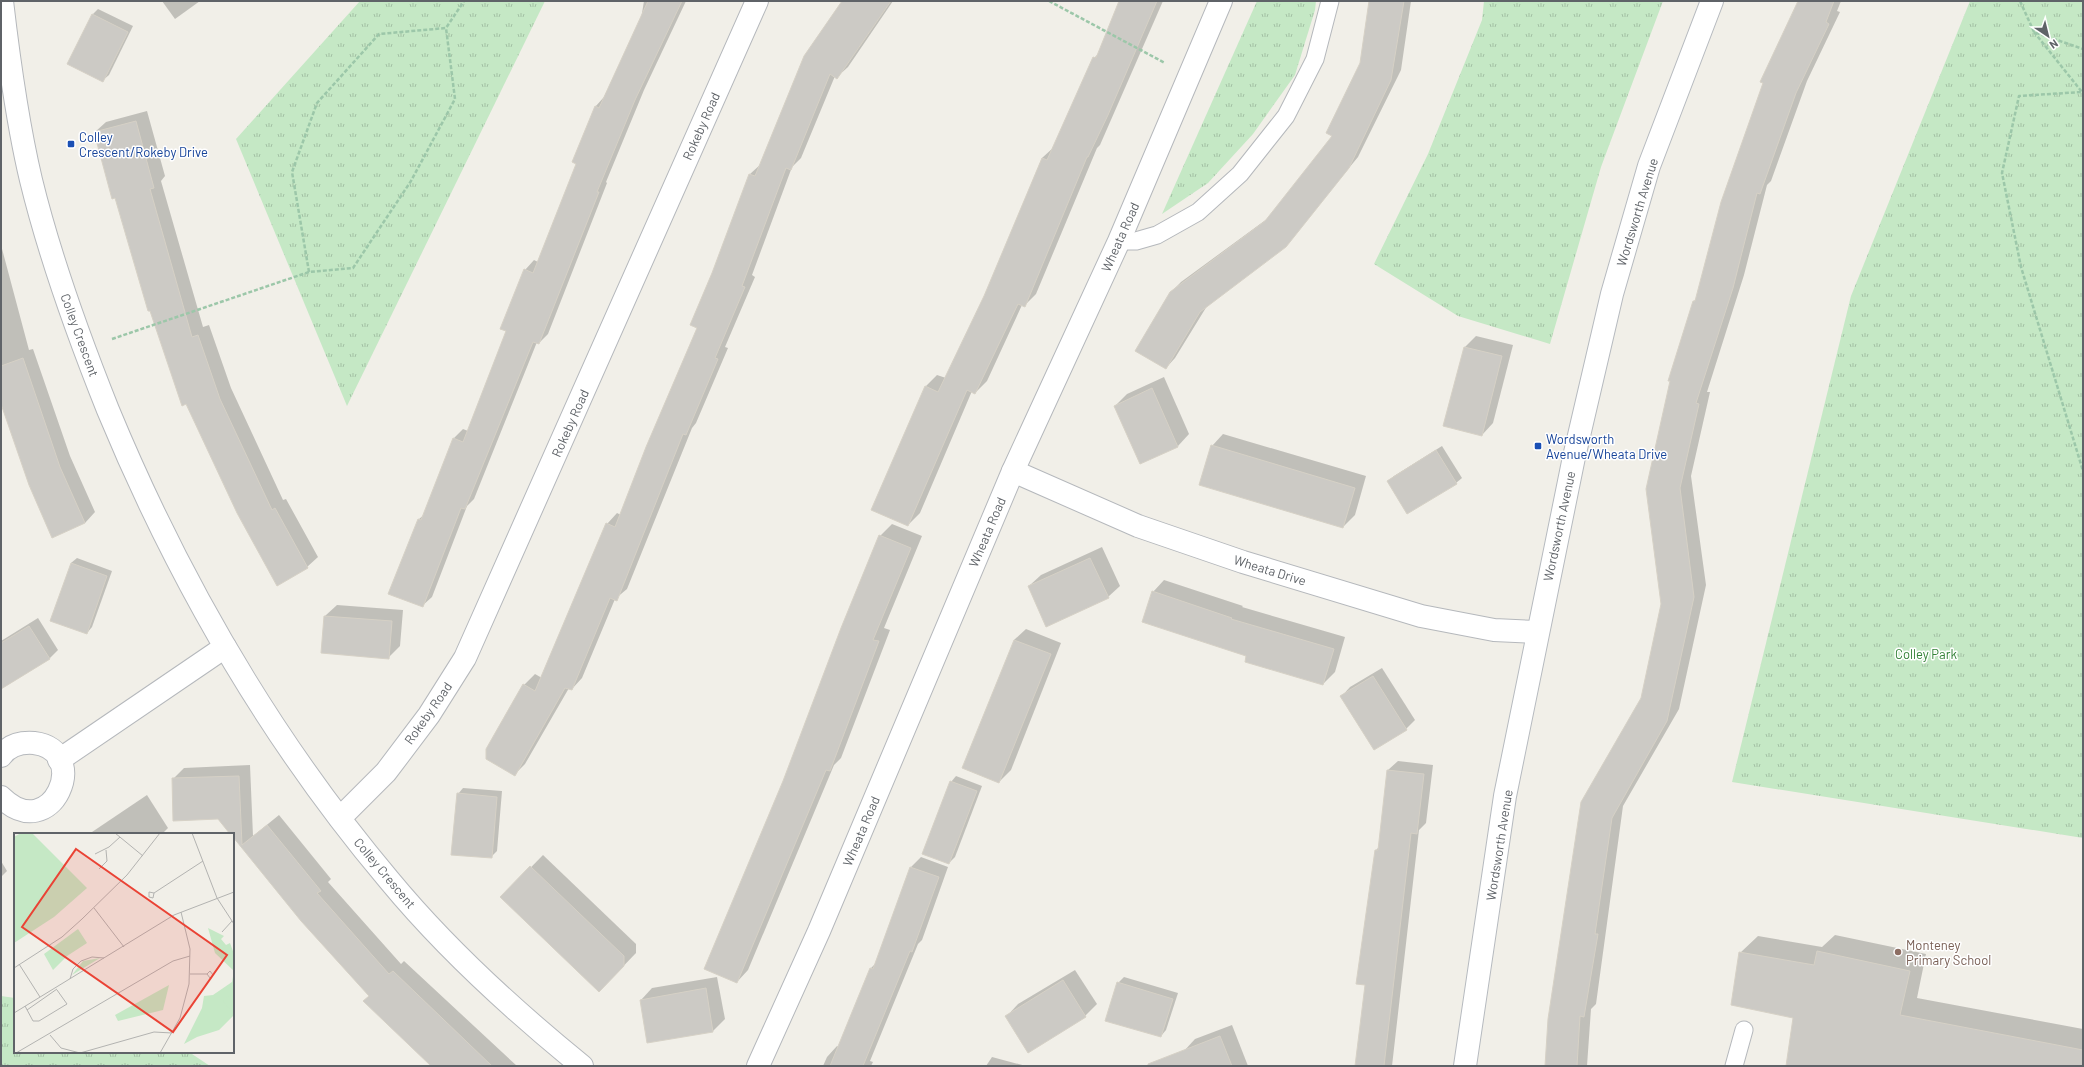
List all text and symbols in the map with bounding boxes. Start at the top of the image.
north arrow [2028,16,2068,56]
text: N [2047,37,2061,52]
street label: Rokeby Road [679,90,723,162]
place label: Colley Crescent/Rokeby Drive [79,129,208,160]
marker: Colley Crescent/Rokeby Drive [66,139,76,149]
street label: Wordsworth Avenue [1613,156,1661,268]
street label: Wheata Road [1098,200,1142,274]
street label: Colley Crescent [58,291,102,379]
street label: Rokeby Road [548,387,592,459]
place label: Wordsworth Avenue/Wheata Drive [1546,431,1667,462]
marker: Wordsworth Avenue/Wheata Drive [1533,441,1543,451]
street label: Wordsworth Avenue [1540,469,1579,583]
street label: Wheata Road [965,495,1009,569]
street label: Wheata Drive [1232,551,1308,589]
park label: Colley Park [1895,646,1957,662]
street label: Rokeby Road [401,679,455,747]
street label: Wordsworth Avenue [1482,788,1516,902]
street label: Wheata Road [839,794,883,868]
inset map [14,833,234,1053]
street label: Colley Crescent [351,834,419,912]
place label: Monteney Primary School [1906,937,1991,968]
marker: Monteney Primary School [1893,947,1903,957]

